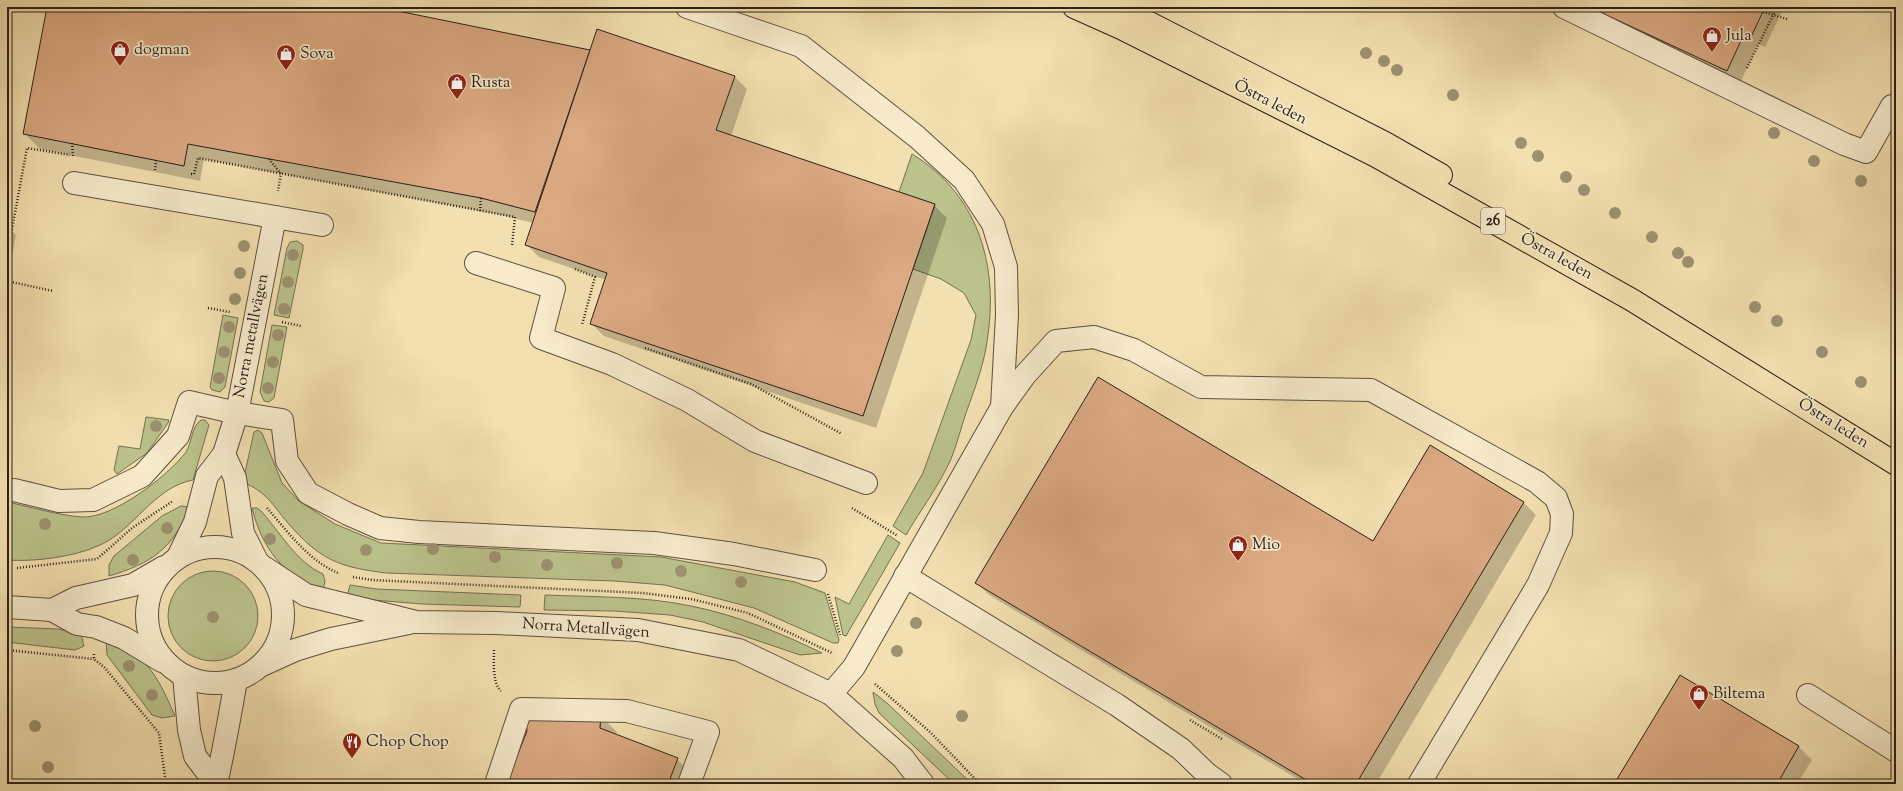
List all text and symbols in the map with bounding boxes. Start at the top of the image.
shop icon: Jula [1701,25,1723,53]
place label: Jula [1725,25,1752,48]
shop icon: dogman [109,39,131,67]
place label: dogman [134,39,190,62]
shop icon: Sova [275,43,297,71]
place label: Sova [300,43,334,66]
shop icon: Rusta [446,72,468,100]
place label: Rusta [471,72,511,95]
street label: Östra leden [1229,75,1311,132]
road number: 26 [1481,208,1505,234]
street label: Östra leden [1516,228,1597,287]
street label: Norra metallvägen [229,271,275,400]
street label: Östra leden [1793,393,1873,455]
shop icon: Mio [1227,534,1249,562]
place label: Mio [1252,534,1280,557]
street label: Norra Metallvägen [522,613,651,645]
shop icon: Biltema [1688,683,1710,711]
place label: Biltema [1713,683,1766,706]
restaurant icon: Chop Chop [341,731,363,759]
place label: Chop Chop [366,731,449,754]

